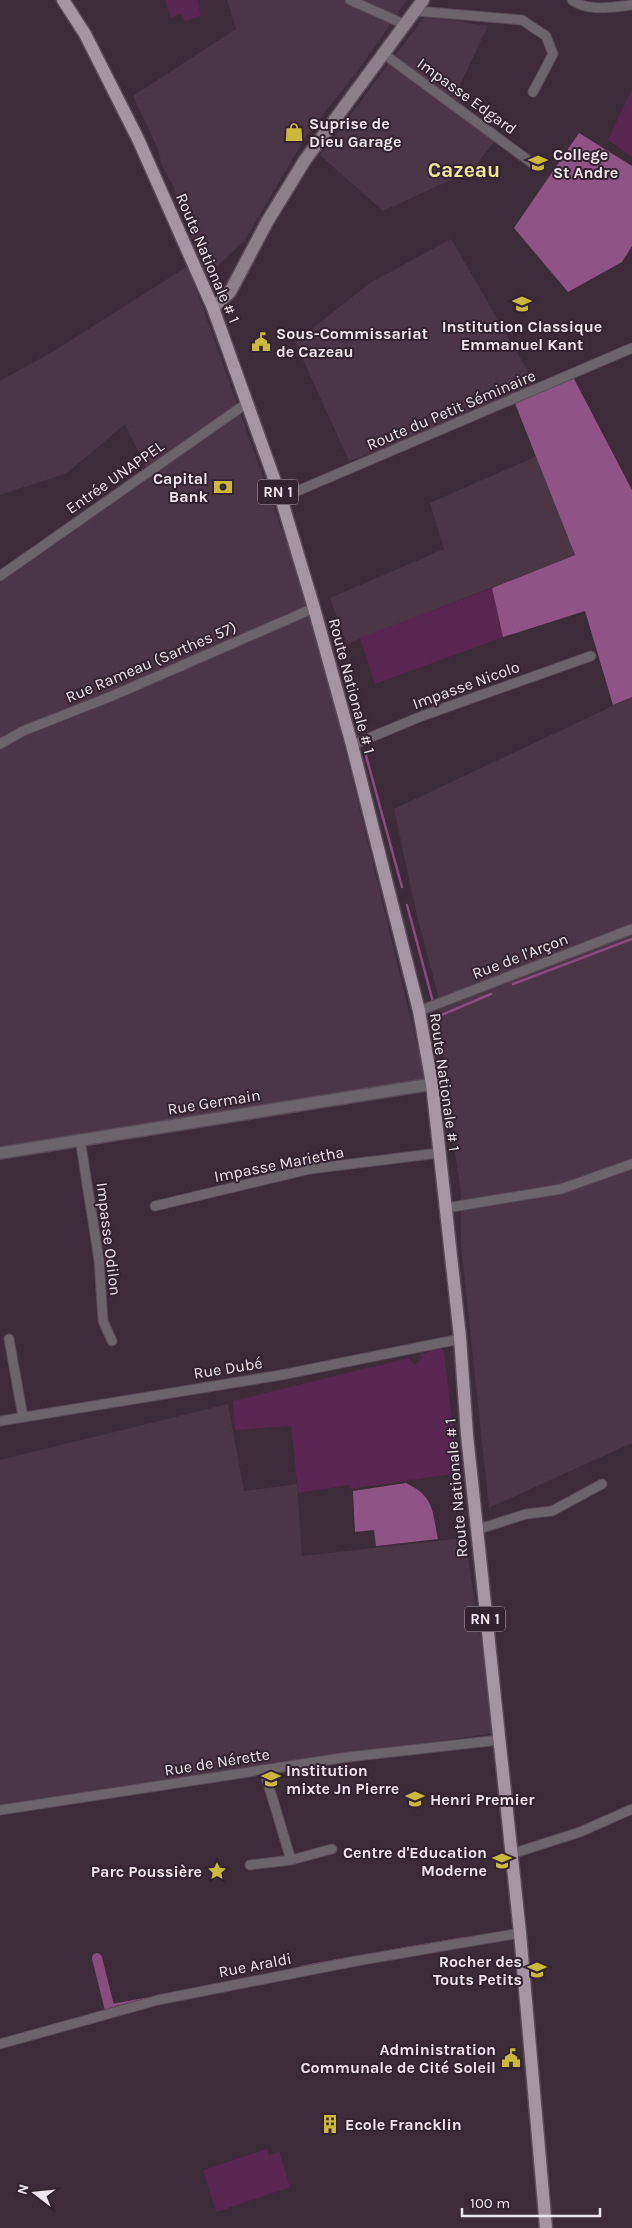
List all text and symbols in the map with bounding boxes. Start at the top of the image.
street label: Impasse Edgard [414,54,520,138]
place label: Suprise de Dieu Garage [309,114,401,151]
shop icon: Suprise de Dieu Garage [283,121,305,143]
place label: College St Andre [553,145,618,182]
school or university icon: College St Andre [527,152,549,174]
district label: Cazeau [428,158,500,182]
street label: Route Nationale # 1 [172,190,244,326]
school or university icon: Institution Classique Emmanuel Kant [511,293,533,315]
place label: Institution Classique Emmanuel Kant [442,317,602,354]
place label: Sous-Commissariat de Cazeau [276,324,428,361]
public building icon: Sous-Commissariat de Cazeau [250,331,272,353]
street label: Route du Petit Séminaire [364,366,538,454]
street label: Entrée UNAPPEL [62,436,168,518]
place label: Capital Bank [153,469,209,506]
bank icon: Capital Bank [212,476,234,498]
road number: RN 1 [258,480,298,504]
street label: Route Nationale # 1 [325,616,379,756]
street label: Rue Rameau (Sarthes 57) [63,617,239,707]
street label: Impasse Nicolo [410,657,522,713]
street label: Rue de l'Arçon [469,929,571,983]
street label: Route Nationale # 1 [426,1012,464,1152]
street label: Rue Germain [166,1085,262,1119]
street label: Impasse Marietha [212,1142,346,1186]
street label: Impasse Odilon [93,1181,125,1297]
street label: Rue Dubé [192,1353,264,1383]
street label: Route Nationale # 1 [440,1418,472,1558]
road number: RN 1 [465,1606,505,1632]
street label: Rue de Nérette [163,1744,271,1780]
place label: Institution mixte Jn Pierre [286,1761,399,1798]
school or university icon: Institution mixte Jn Pierre [260,1768,282,1790]
school or university icon: Henri Premier [404,1788,426,1810]
place label: Henri Premier [430,1790,535,1809]
place label: Centre d'Education Moderne [343,1843,487,1880]
school or university icon: Centre d'Education Moderne [491,1850,513,1872]
place icon: Parc Poussière [206,1860,228,1882]
place label: Parc Poussière [91,1862,202,1881]
street label: Rue Araldi [217,1949,293,1981]
place label: Rocher des Touts Petits [433,1952,522,1989]
school or university icon: Rocher des Touts Petits [526,1959,548,1981]
place label: Administration Communale de Cité Soleil [300,2040,496,2077]
public building icon: Administration Communale de Cité Soleil [500,2047,522,2069]
building icon: Ecole Francklin [319,2113,341,2135]
place label: Ecole Francklin [345,2115,462,2134]
north arrow [10,2168,60,2218]
text: N [13,2182,33,2197]
scale bar [462,2186,600,2218]
text: 100 m [470,2194,510,2212]

